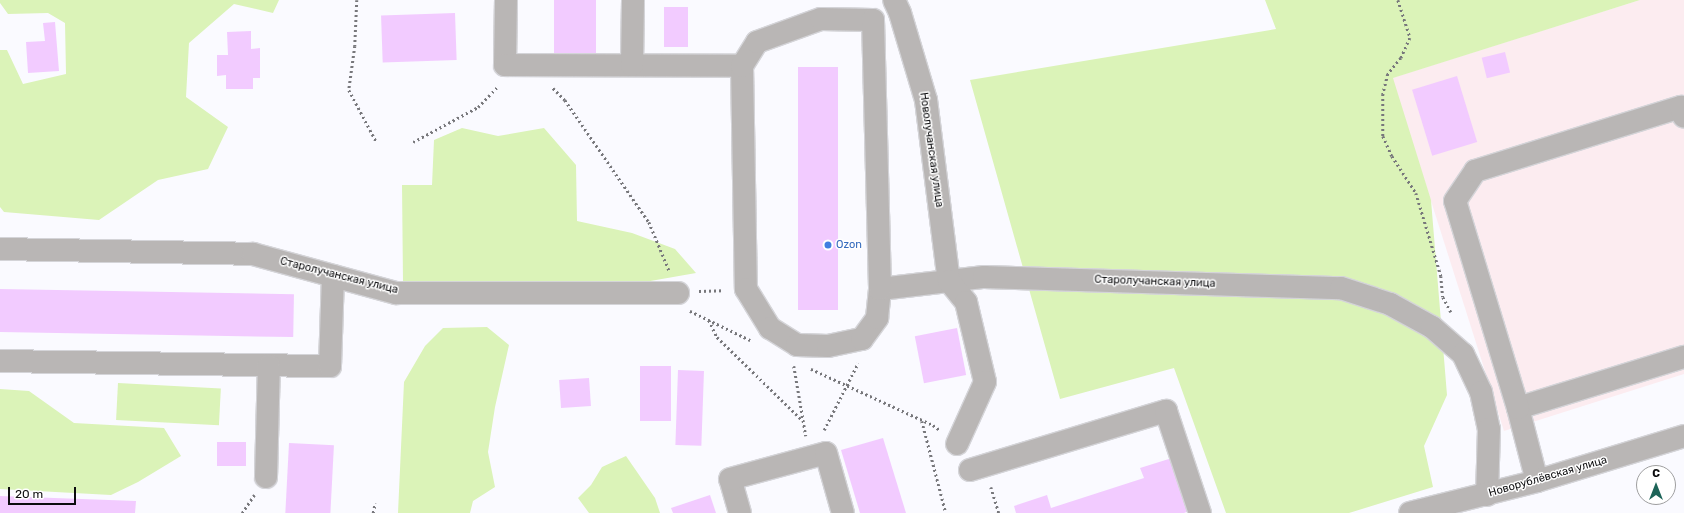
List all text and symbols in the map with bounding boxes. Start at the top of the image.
street label: Новолучанская улица [916,92,946,208]
place label: Ozon [836,238,862,252]
marker: Ozon [823,240,833,250]
street label: Старолучанская улица [279,255,399,297]
street label: Старолучанская улица [1094,273,1216,291]
street label: Новорублёвская улица [1487,454,1609,500]
north arrow [1636,465,1676,505]
text: С [1652,467,1660,480]
scale bar [10,479,78,505]
text: 20 m [15,487,43,501]

